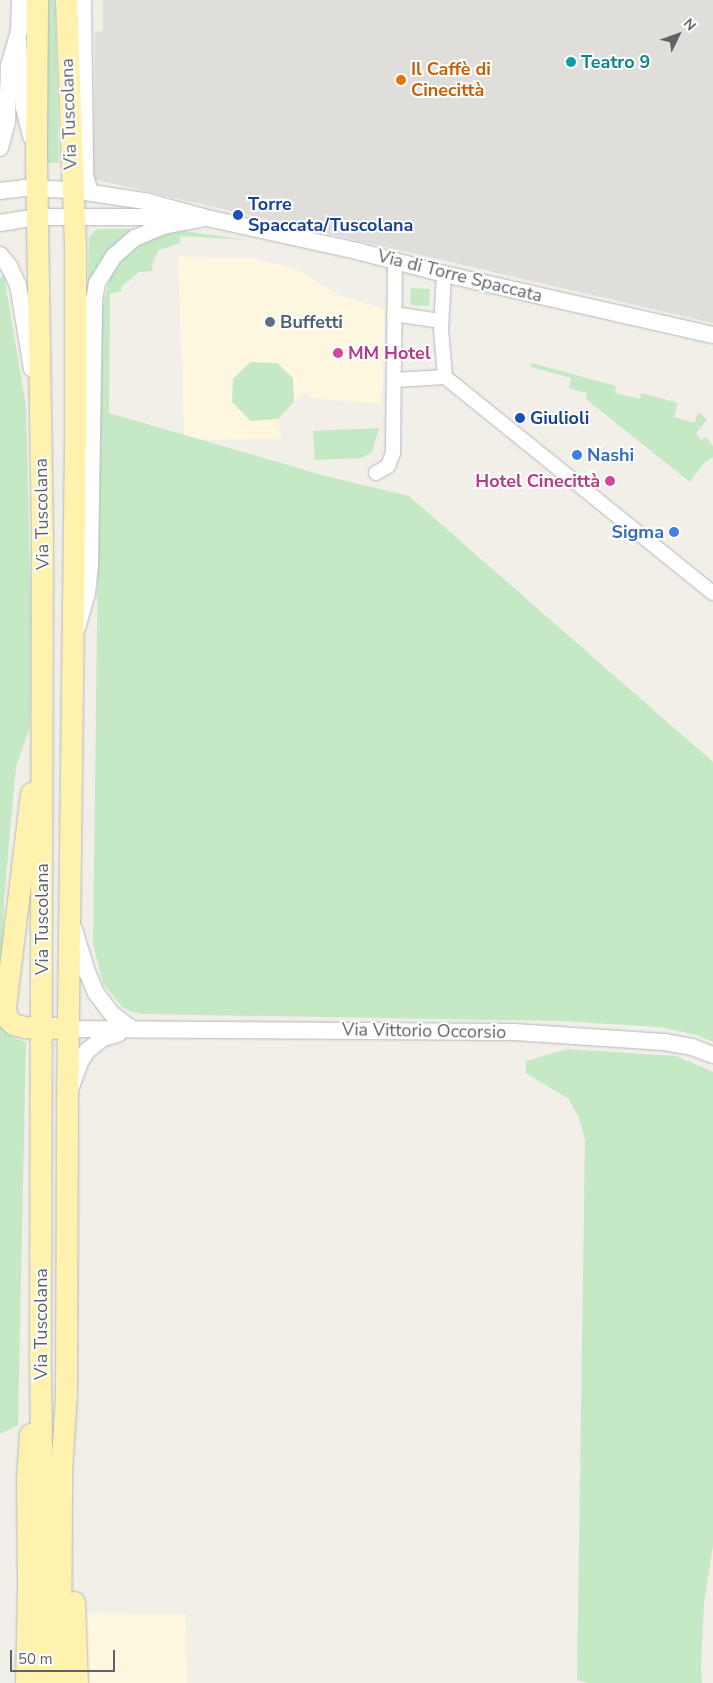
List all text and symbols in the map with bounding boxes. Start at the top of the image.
north arrow [653,10,703,60]
text: N [679,14,700,35]
place label: Teatro 9 [581,51,650,73]
marker: Teatro 9 [565,56,577,68]
street label: Via Tuscolana [56,58,82,170]
place label: Il Caffè di Cinecittà [411,59,491,102]
marker: Il Caffè di Cinecittà [395,74,407,86]
place label: Torre Spaccata/Tuscolana [248,194,413,236]
marker: Torre Spaccata/Tuscolana [232,209,244,221]
street label: Via di Torre Spaccata [375,245,545,307]
place label: Buffetti [280,311,343,333]
marker: Buffetti [264,316,276,328]
place label: MM Hotel [348,342,431,364]
marker: MM Hotel [332,347,344,359]
place label: Giulioli [530,407,589,429]
marker: Giulioli [514,412,526,424]
place label: Nashi [587,444,634,466]
marker: Nashi [571,449,583,461]
street label: Via Tuscolana [30,458,54,570]
place label: Hotel Cinecittà [475,470,600,492]
marker: Hotel Cinecittà [604,475,616,487]
place label: Sigma [612,521,664,543]
marker: Sigma [668,526,680,538]
street label: Via Tuscolana [31,863,53,975]
street label: Via Vittorio Occorsio [342,1019,506,1043]
street label: Via Tuscolana [30,1268,52,1380]
scale bar [12,1640,118,1672]
text: 50 m [18,1649,53,1669]

